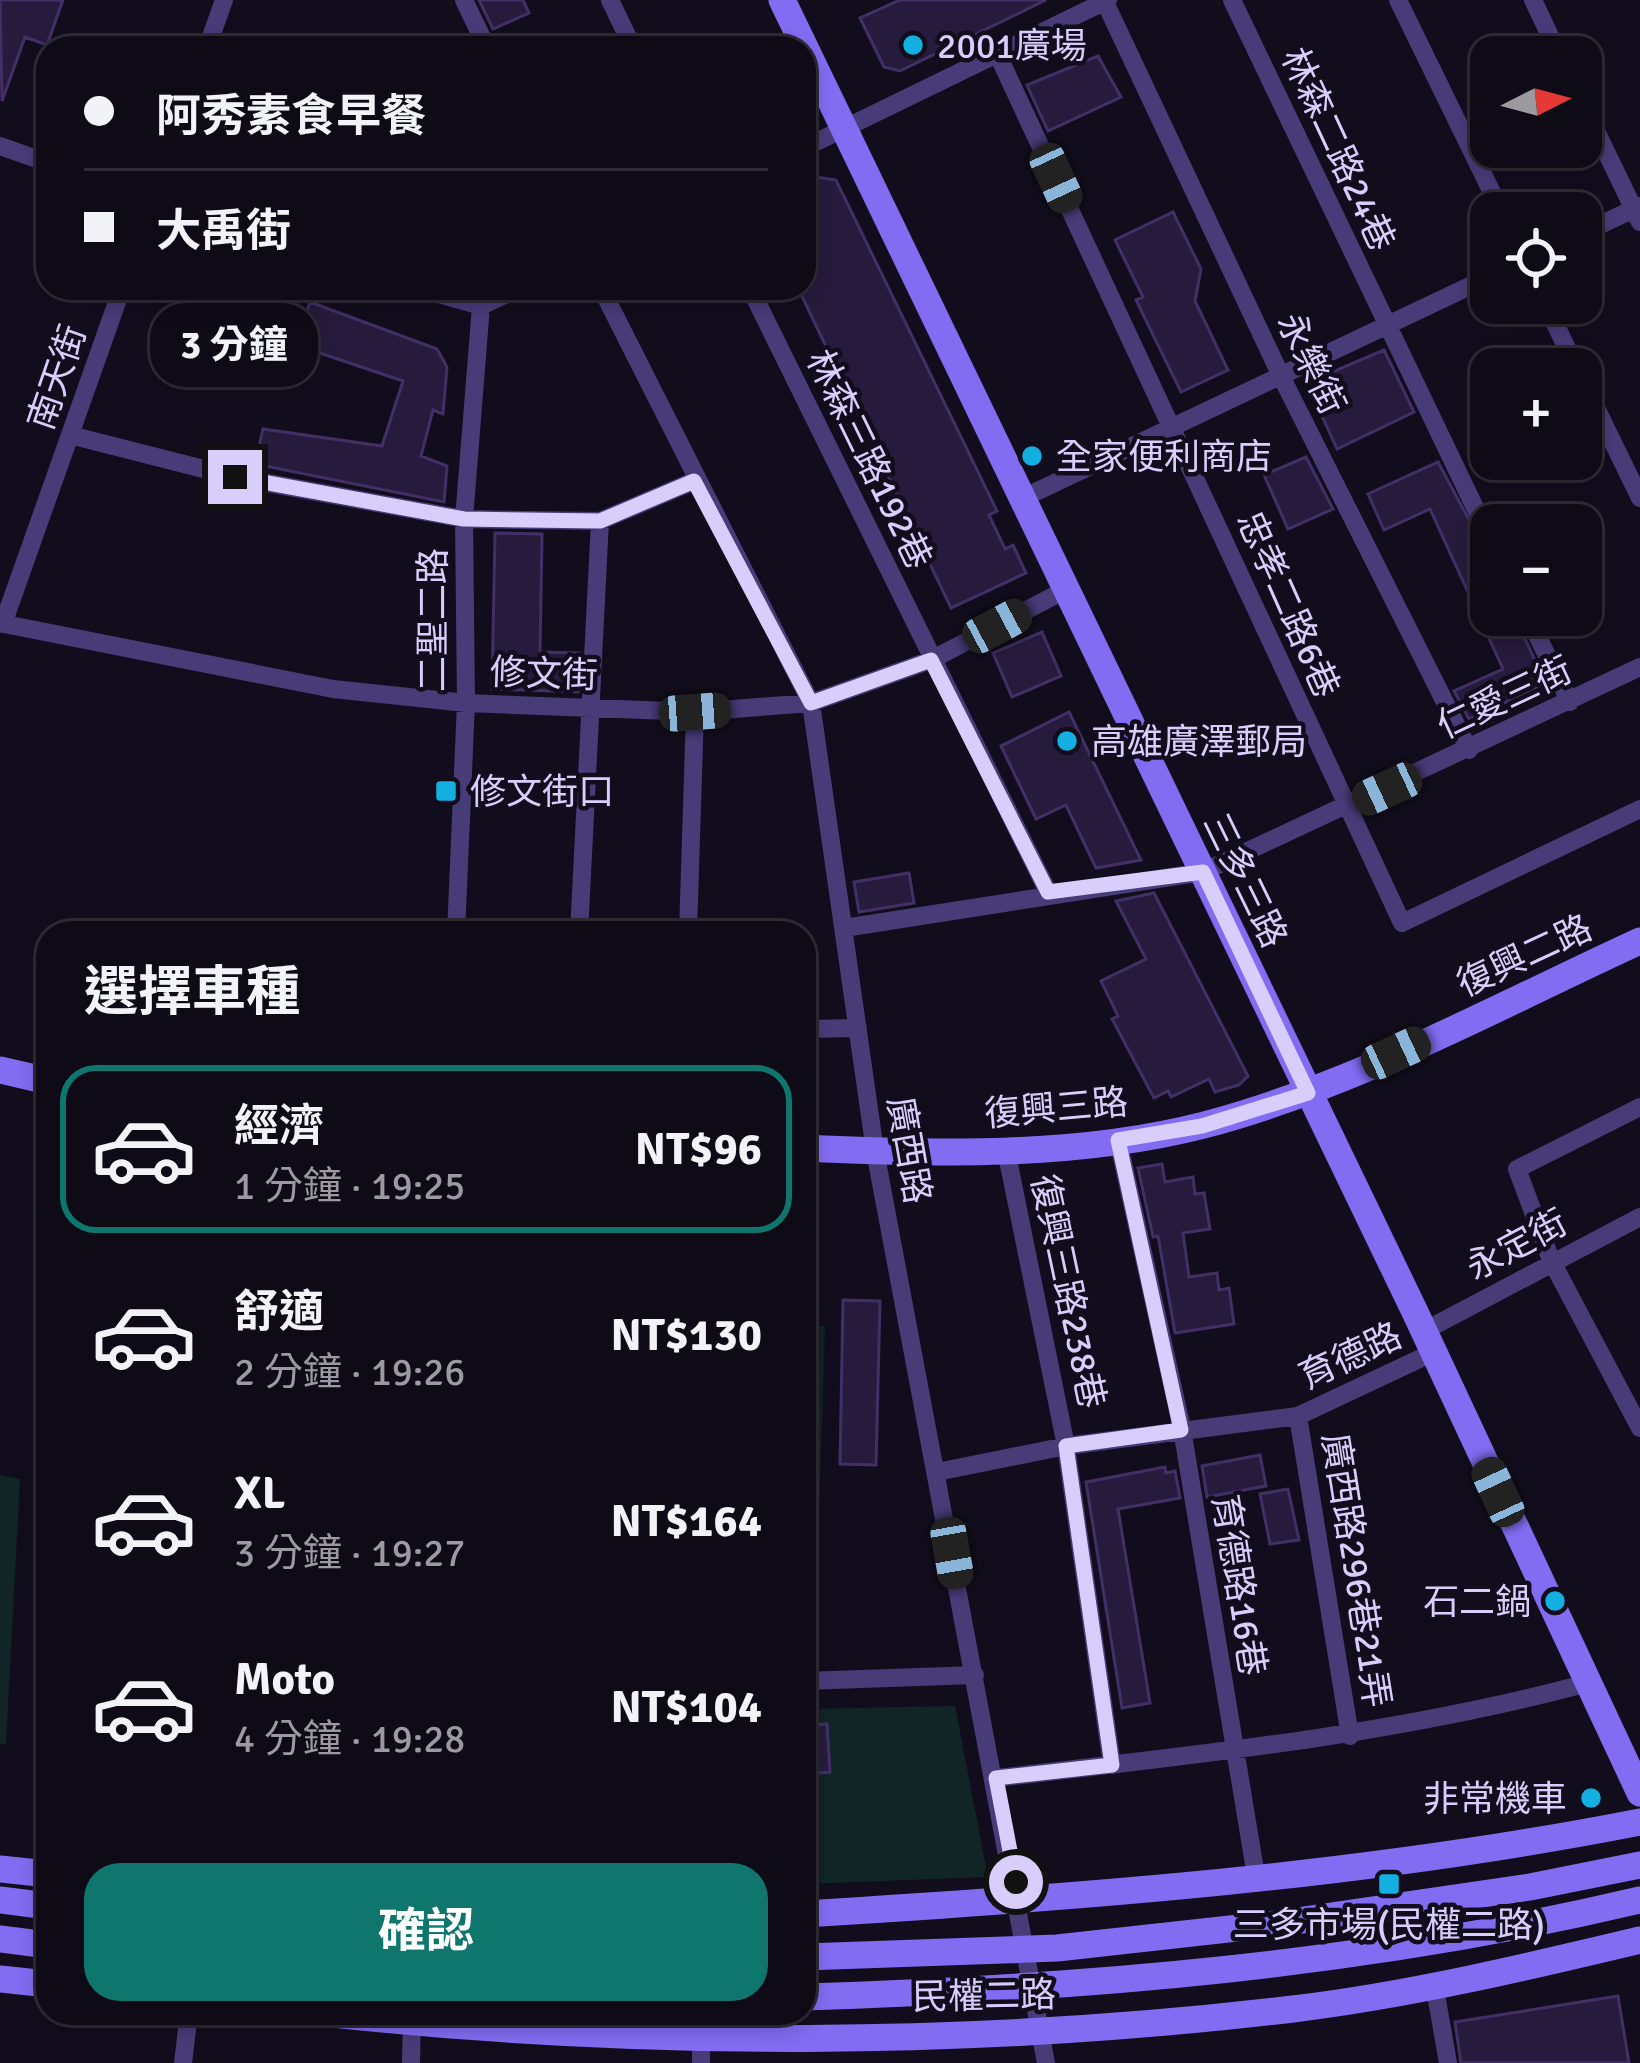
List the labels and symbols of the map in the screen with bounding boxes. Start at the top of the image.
place label: 2001廣場 [937,24,1087,69]
marker: 2001廣場 [900,32,926,58]
north arrow [1470,36,1602,168]
street label: 林森二路24巷 [1271,41,1404,258]
car [1024,138,1088,218]
callout: 3 分鐘 [151,303,319,387]
street label: 永樂街 [1267,305,1355,422]
street label: 南天街 [19,319,96,436]
street label: 林森三路192巷 [796,343,941,577]
place label: 全家便利商店 [1056,435,1272,480]
marker: 全家便利商店 [1019,443,1045,469]
route end [208,450,262,504]
street label: 忠孝二路6巷 [1227,504,1349,705]
street label: 二聖二路 [411,548,456,692]
car [957,593,1037,659]
street label: 仁愛三街 [1430,648,1579,749]
street label: 修文街 [489,650,599,699]
car [658,692,732,732]
place label: 高雄廣澤郵局 [1091,720,1307,765]
marker: 高雄廣澤郵局 [1054,728,1080,754]
car [1347,757,1427,821]
place label: 修文街口 [470,770,614,815]
marker: 修文街口 [433,778,459,804]
street label: 三多三路 [1193,806,1296,955]
street label: 復興二路 [1450,906,1599,1007]
car [1356,1021,1436,1085]
street label: 復興三路 [982,1080,1130,1137]
street label: 廣西路 [877,1093,940,1207]
street label: 復興三路238巷 [1021,1170,1114,1413]
street label: 永定街 [1458,1200,1575,1291]
street label: 育德路 [1292,1313,1409,1400]
street label: 廣西路296巷21弄 [1312,1430,1399,1711]
car [1466,1452,1530,1532]
street label: 育德路16巷 [1202,1491,1275,1679]
car [928,1514,976,1592]
place label: 石二鍋 [1423,1580,1531,1625]
marker: 石二鍋 [1542,1588,1568,1614]
place label: 非常機車 [1423,1777,1567,1822]
marker: 非常機車 [1578,1785,1604,1811]
route start [989,1855,1043,1909]
marker: 三多市場(民權二路) [1376,1871,1402,1897]
place label: 三多市場(民權二路) [1233,1903,1545,1948]
street label: 民權二路 [912,1973,1056,2020]

